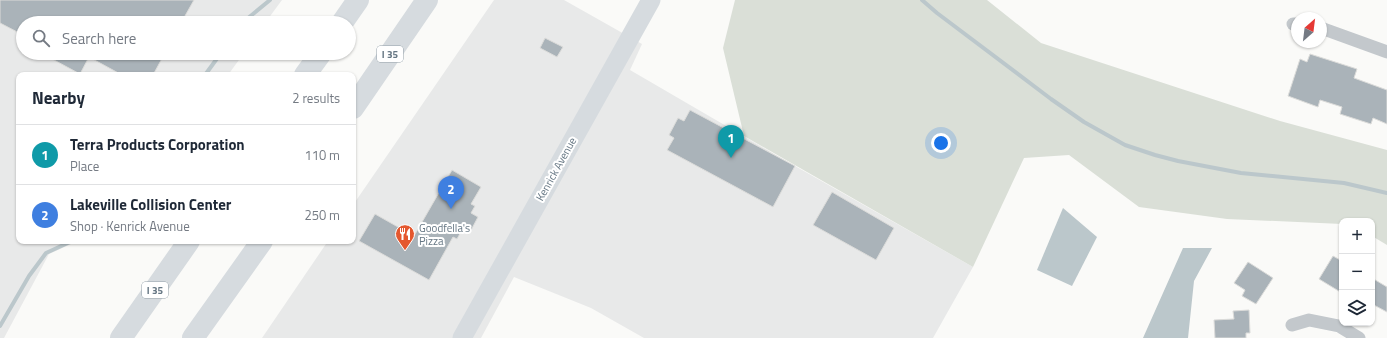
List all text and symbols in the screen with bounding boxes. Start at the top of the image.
north arrow [1291,12,1327,48]
search box [16,16,356,60]
icon: search [30,27,52,49]
text: Search here [62,27,136,50]
road number: I 35 [377,46,403,62]
text: Nearby [32,85,85,111]
text: 2 results [292,88,340,108]
pin: 1 [718,125,744,158]
text: Terra Products Corporation [70,133,245,156]
your location [931,133,951,153]
street label: Kenrick Avenue [532,134,580,204]
text: 1 [41,145,49,165]
text: 110 m [304,145,340,165]
text: Place [70,156,99,176]
pin: 2 [438,176,464,209]
text: Lakeville Collision Center [70,193,231,216]
text: 2 [41,205,49,225]
text: 250 m [304,205,340,225]
text: Shop · Kenrick Avenue [70,216,190,236]
map controls [1339,218,1375,326]
button: + [1339,218,1375,254]
place label: Goodfella's Pizza [419,220,470,249]
restaurant icon: Goodfella's Pizza [394,223,416,251]
button: − [1339,254,1375,290]
road number: I 35 [142,282,168,298]
button: layers [1339,290,1375,326]

